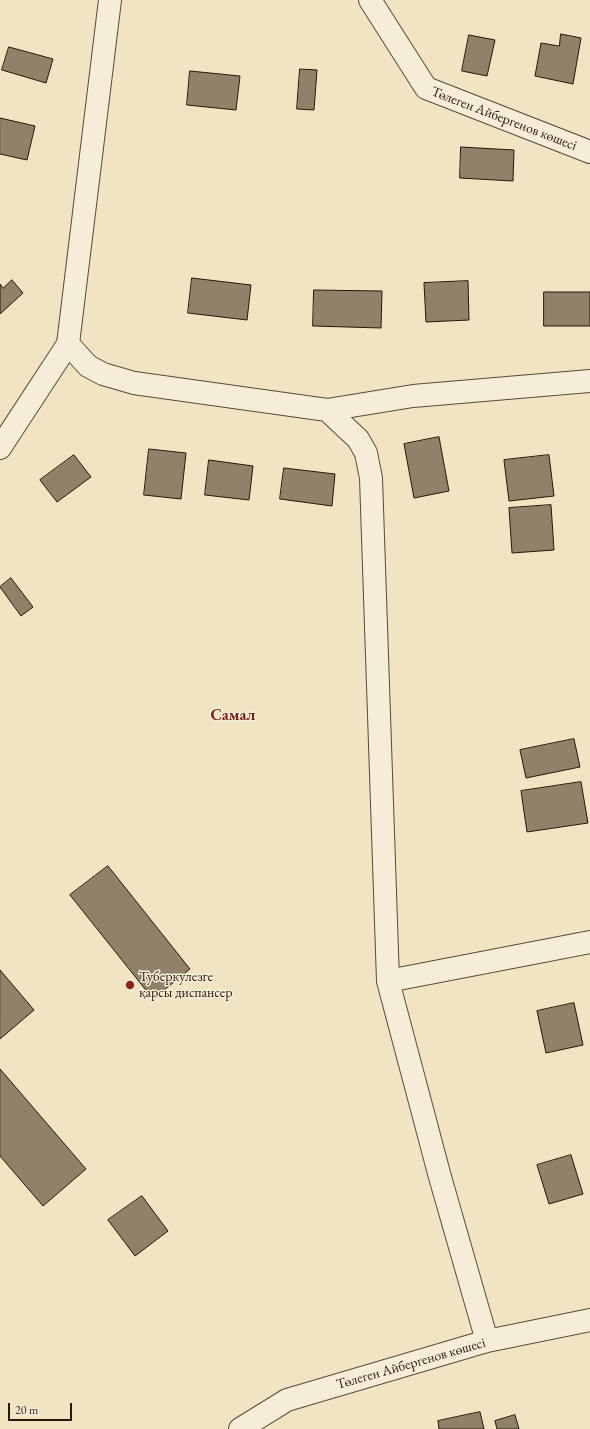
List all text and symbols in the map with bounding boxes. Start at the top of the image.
street label: Төлеген Айбергенов көшесі [429,83,579,155]
district label: Самал [211,706,255,726]
place label: Туберкулезге қарсы диспансер [139,969,232,1002]
marker: Туберкулезге қарсы диспансер [124,979,136,991]
street label: Төлеген Айбергенов көшесі [334,1335,488,1393]
scale bar [10,1395,74,1421]
text: 20 m [15,1402,38,1418]

